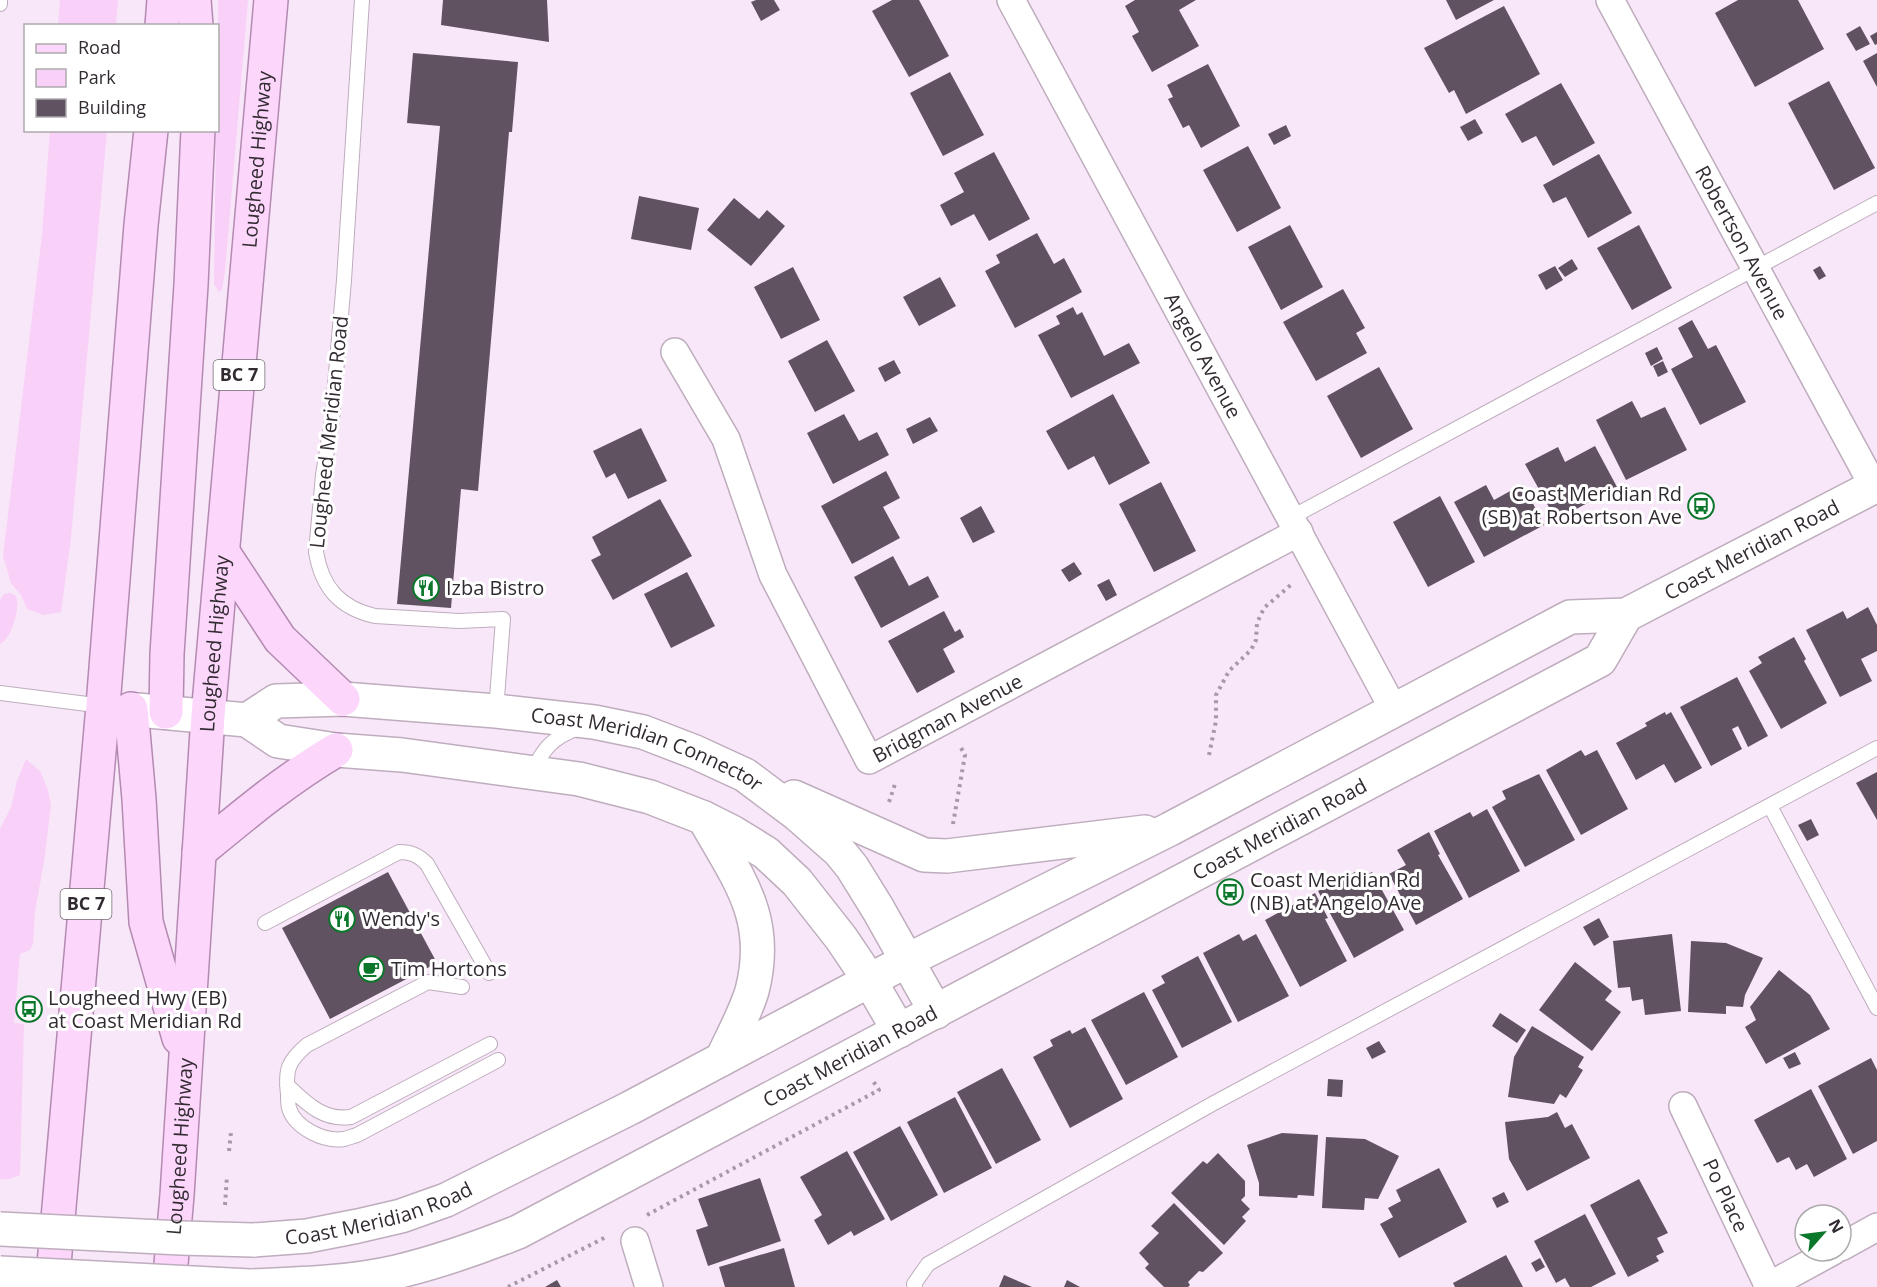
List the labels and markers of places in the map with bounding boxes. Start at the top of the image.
place label: Coast Meridian Rd (SB) at Robertson Ave [1482,480,1682,530]
bus stop icon: Coast Meridian Rd (SB) at Robertson Ave [1686,491,1716,521]
restaurant icon: Izba Bistro [411,573,441,603]
place label: Izba Bistro [446,574,544,601]
place label: Coast Meridian Rd (NB) at Angelo Ave [1250,866,1422,916]
bus stop icon: Coast Meridian Rd (NB) at Angelo Ave [1215,877,1245,907]
restaurant icon: Wendy's [327,904,357,934]
place label: Wendy's [362,905,440,932]
cafe icon: Tim Hortons [356,954,386,984]
place label: Tim Hortons [391,955,507,982]
place label: Lougheed Hwy (EB) at Coast Meridian Rd [48,984,242,1034]
bus stop icon: Lougheed Hwy (EB) at Coast Meridian Rd [14,994,44,1024]

